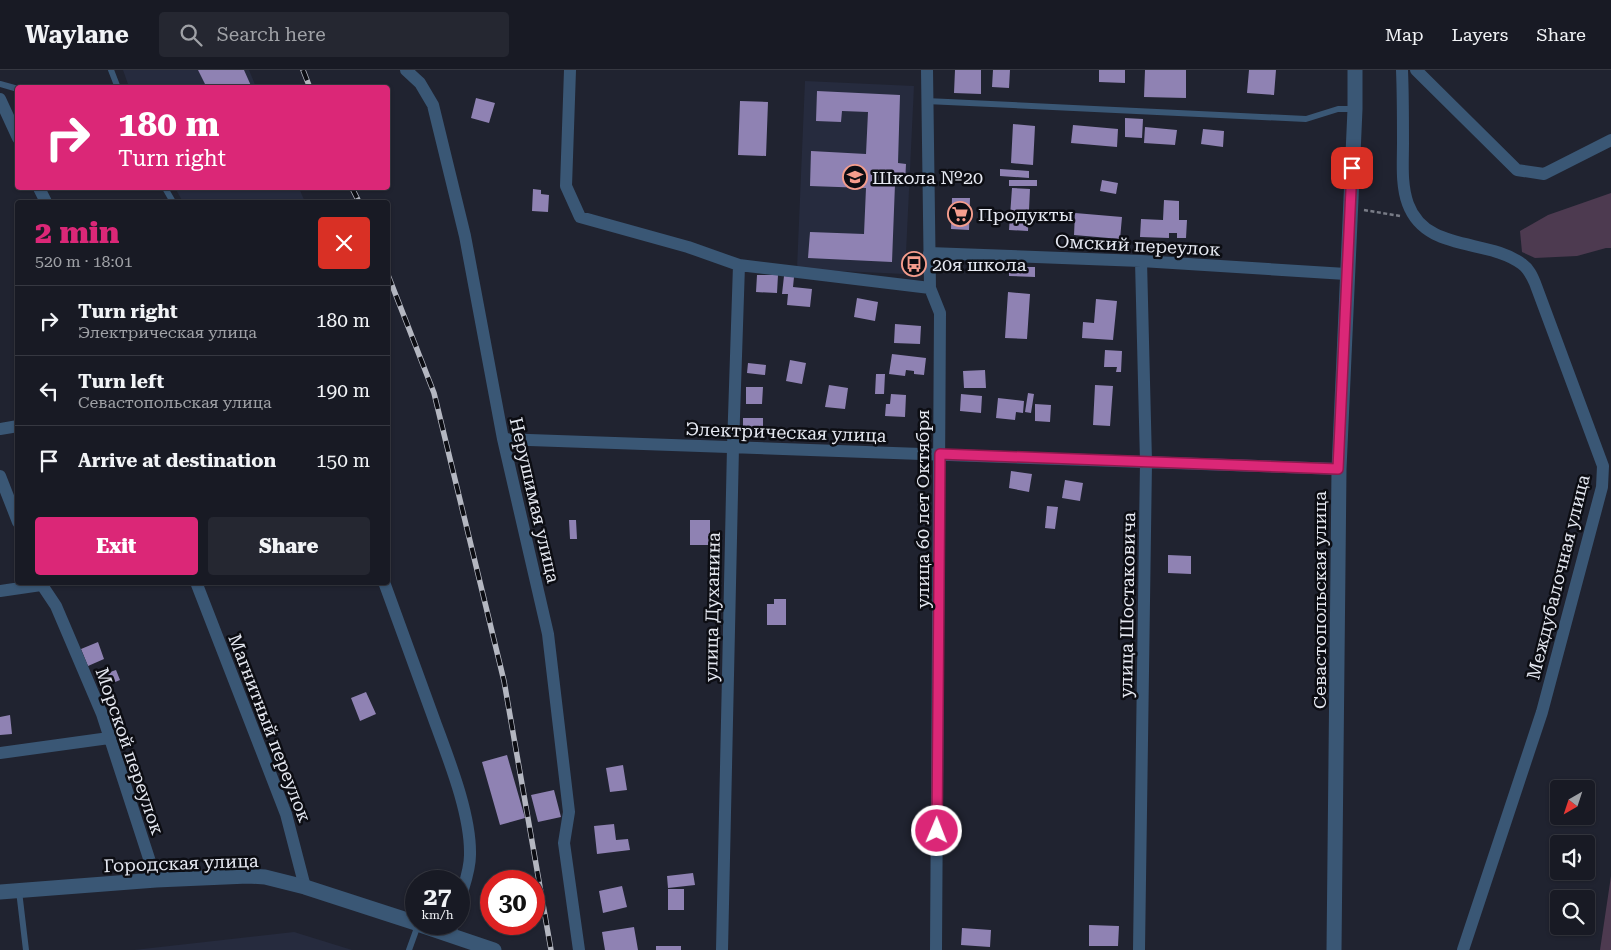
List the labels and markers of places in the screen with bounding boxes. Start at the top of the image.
pin [1331,147,1373,189]
school or university icon: Школа №20 [842,164,868,190]
place label: Школа №20 [872,167,983,188]
supermarket icon: Продукты [947,201,973,227]
place label: Продукты [978,204,1074,225]
bus stop icon: 20я школа [901,251,927,277]
place label: 20я школа [932,254,1027,275]

